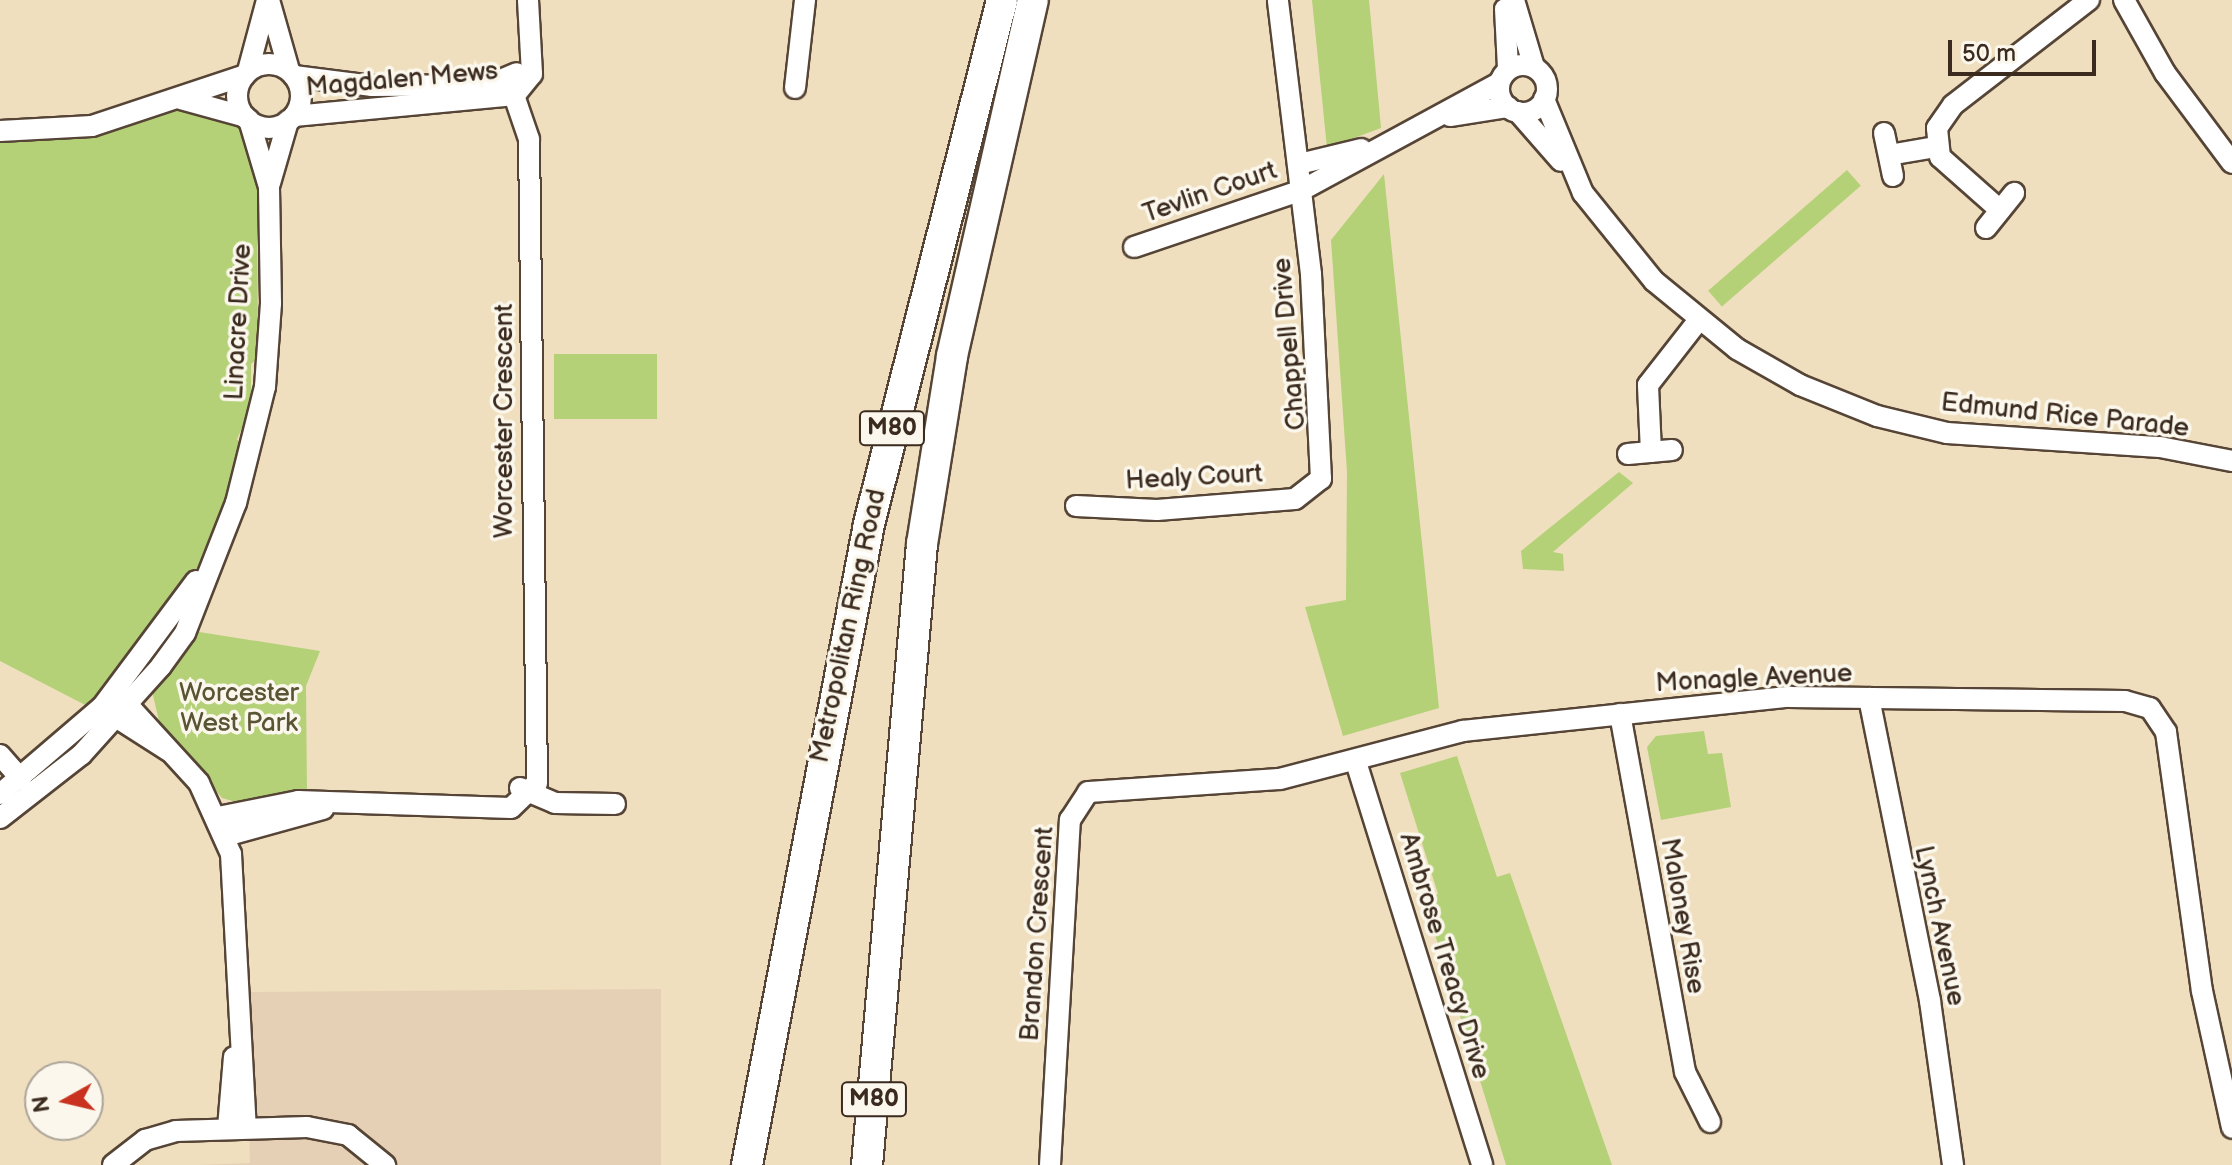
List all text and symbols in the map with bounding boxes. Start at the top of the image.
scale bar [1952,24,2100,74]
text: 50 m [1962,39,2016,68]
street label: Magdalen Mews [305,56,499,104]
street label: Tevlin Court [1139,156,1281,230]
street label: Linacre Drive [219,243,259,401]
street label: Chappell Drive [1267,257,1313,431]
street label: Worcester Crescent [489,304,521,538]
street label: Edmund Rice Parade [1939,387,2191,445]
road number: M80 [858,408,926,448]
street label: Healy Court [1124,459,1264,497]
street label: Metropolitan Ring Road [805,486,893,766]
street label: Monagle Avenue [1655,658,1853,700]
park label: Worcester West Park [179,678,299,740]
street label: Brandon Crescent [1015,826,1061,1042]
street label: Ambrose Treacy Drive [1391,828,1497,1084]
street label: Maloney Rise [1653,835,1711,997]
street label: Lynch Avenue [1907,843,1971,1009]
north arrow [24,1061,104,1141]
road number: M80 [840,1079,908,1119]
text: N [27,1094,56,1114]

